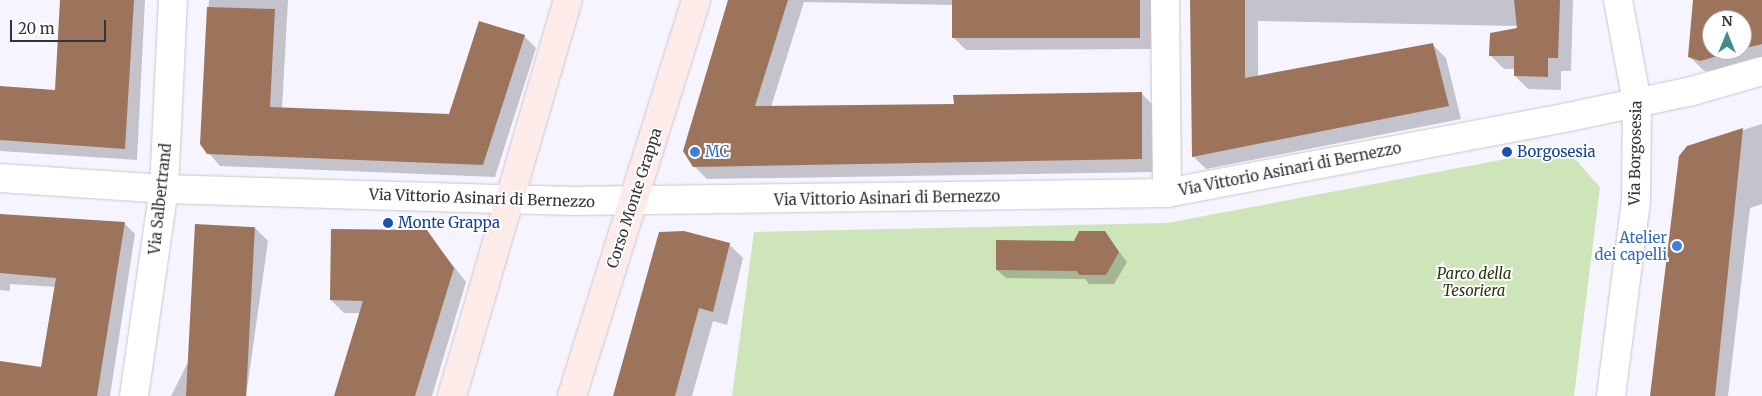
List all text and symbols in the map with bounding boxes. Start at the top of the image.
scale bar [12,10,109,42]
north arrow [1702,10,1752,60]
text: N [1721,12,1733,30]
text: 20 m [18,19,55,38]
street label: Via Borgosesia [1625,100,1645,206]
street label: Corso Monte Grappa [603,126,665,270]
street label: Via Vittorio Asinari di Bernezzo [1177,139,1403,199]
street label: Via Salbertrand [145,143,175,255]
place label: MC [705,143,729,161]
place label: Borgosesia [1517,143,1596,161]
marker: MC [689,146,701,158]
marker: Borgosesia [1501,146,1513,158]
street label: Via Vittorio Asinari di Bernezzo [369,185,595,211]
street label: Via Vittorio Asinari di Bernezzo [774,187,1000,209]
place label: Monte Grappa [398,214,500,232]
marker: Monte Grappa [382,217,394,229]
place label: Atelier dei capelli [1595,228,1667,263]
marker: Atelier dei capelli [1671,240,1683,252]
park label: Parco della Tesoriera [1437,264,1511,299]

